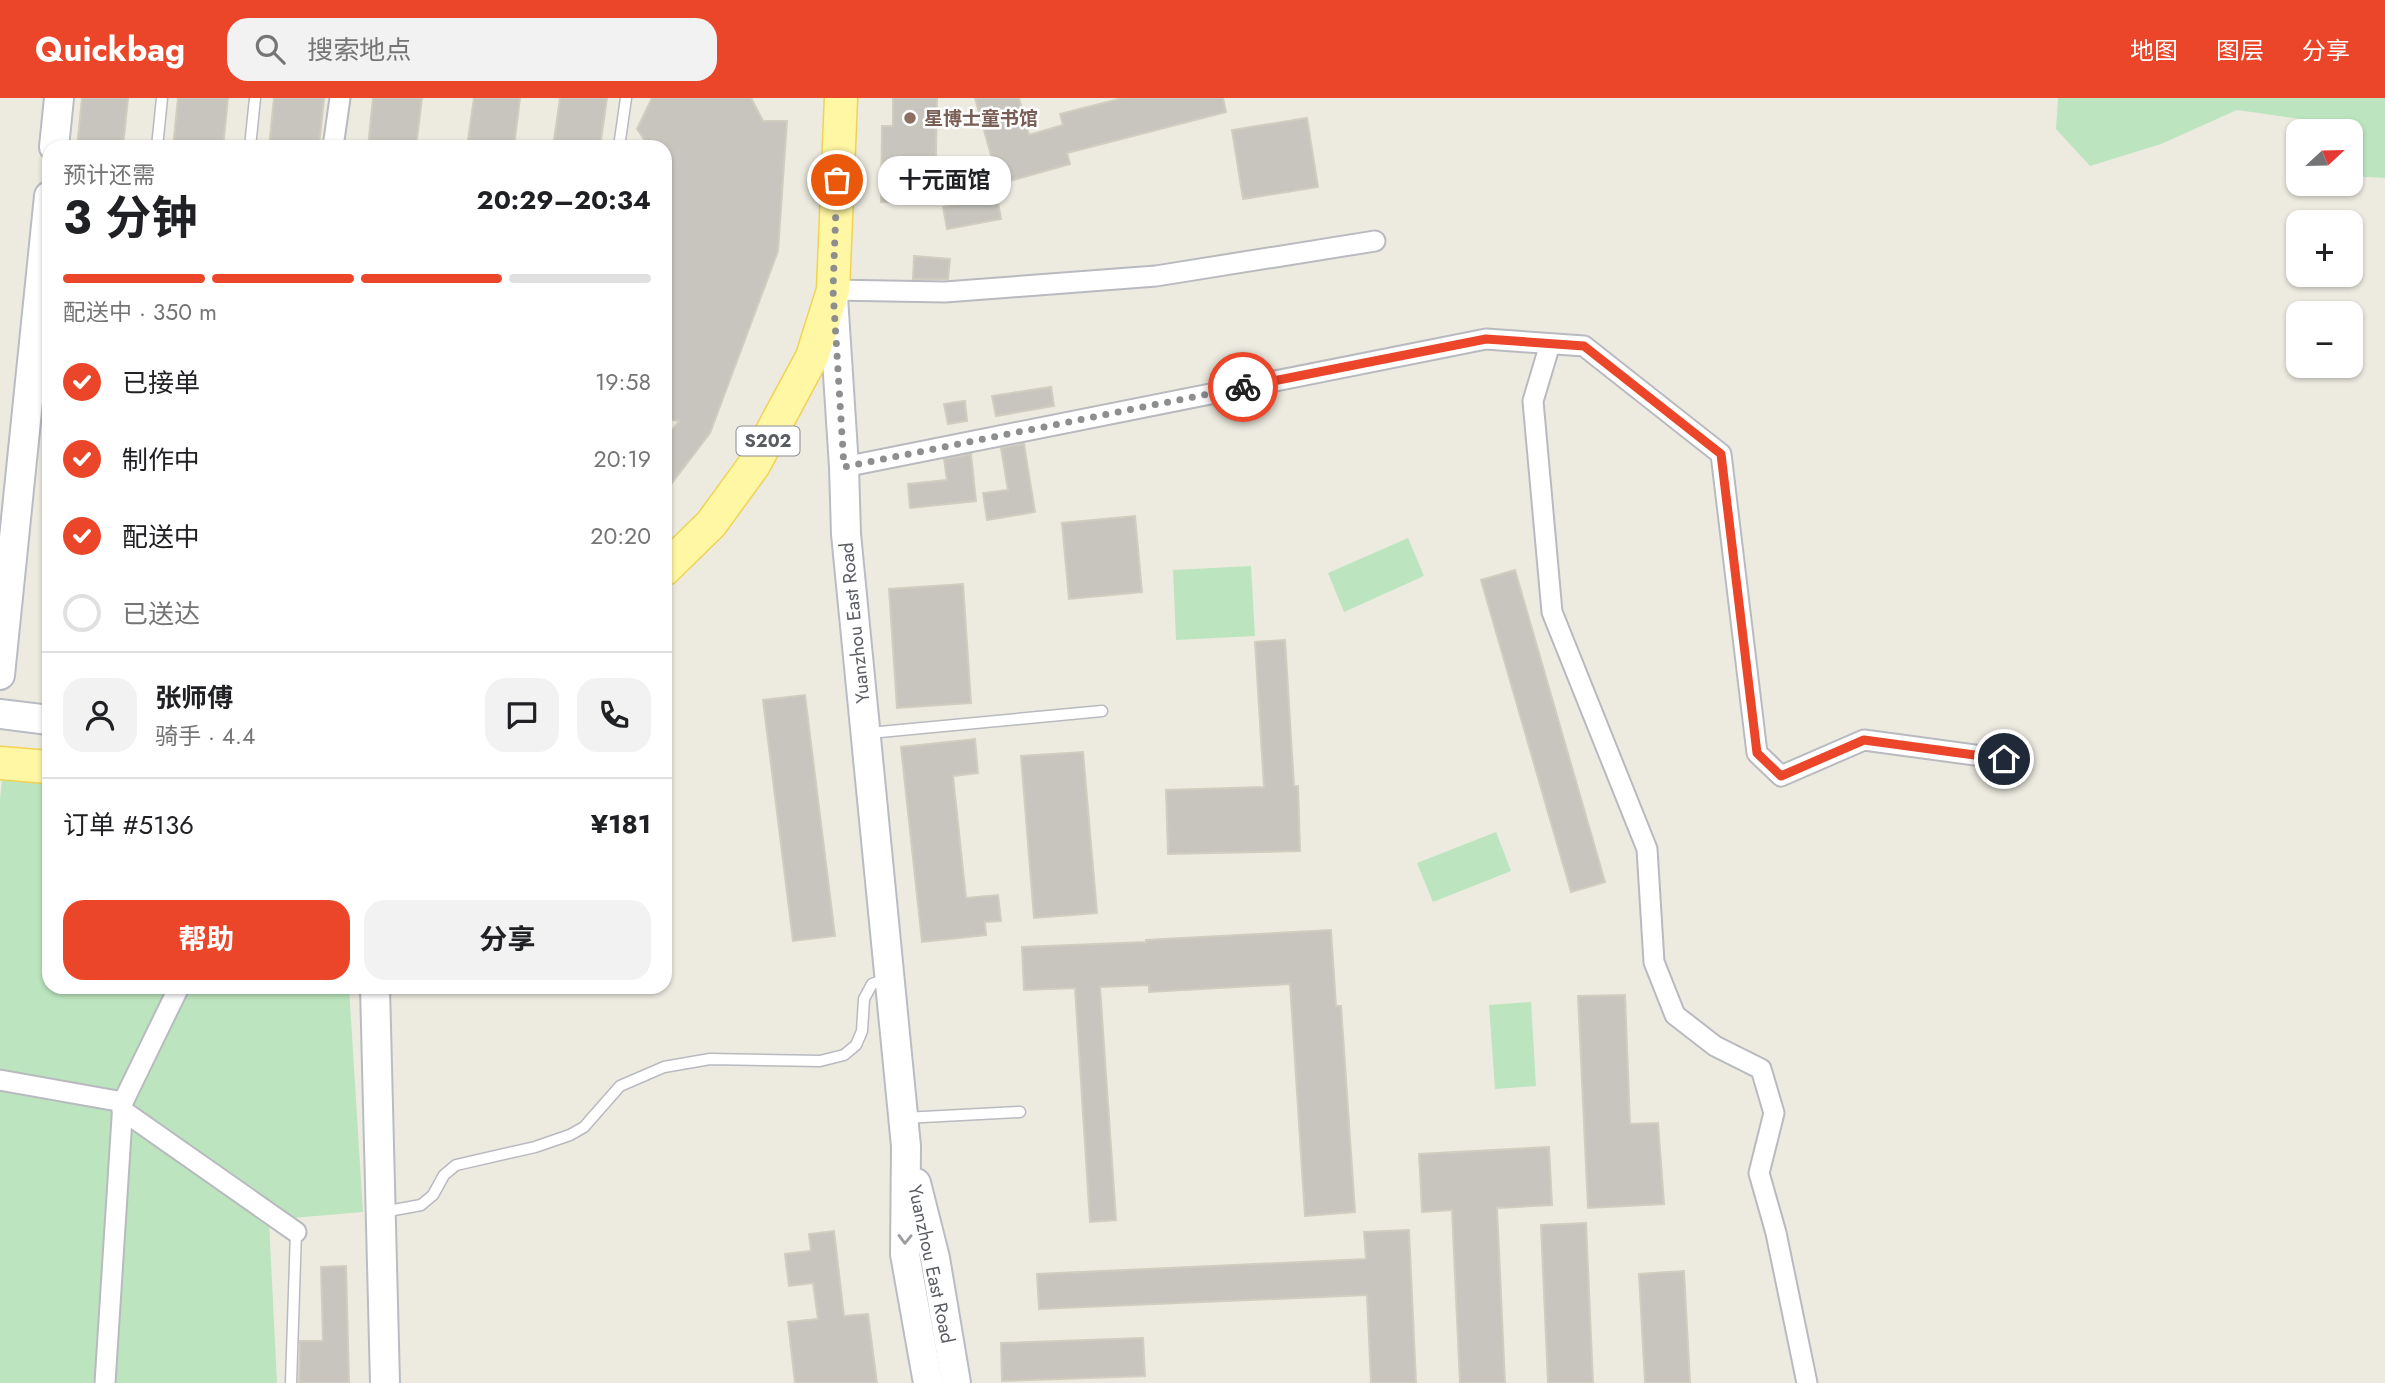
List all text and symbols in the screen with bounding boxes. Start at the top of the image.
search box [227,18,717,81]
text: Quickbag [35,26,185,73]
icon: search [251,30,289,68]
text: 搜索地点 [307,31,411,69]
text: 地图 [2130,33,2178,68]
text: 图层 [2216,33,2264,68]
text: 分享 [2302,33,2350,68]
place label: 星博士童书馆 [924,105,1038,132]
marker: 星博士童书馆 [902,110,918,126]
north arrow [2286,119,2362,196]
map controls [2286,119,2363,378]
pin [807,150,867,210]
callout: 十元面馆 [879,155,1012,204]
text: 预计还需 [63,158,155,192]
icon: bag [818,161,856,199]
text: 十元面馆 [899,163,991,197]
text: 20:29–20:34 [477,181,651,219]
text: 3 分钟 [63,185,197,251]
button: + [2286,210,2363,287]
text: 配送中 · 350 m [63,295,217,329]
button: − [2286,301,2363,378]
courier [1208,352,1278,422]
icon: check [63,363,101,401]
text: 已接单 [122,364,200,402]
text: 19:58 [595,365,651,399]
icon: bike [1224,368,1262,406]
road number: S202 [736,426,800,456]
icon: check [63,440,101,478]
text: 制作中 [122,441,200,479]
text: 20:19 [594,442,651,476]
icon: check [63,517,101,555]
text: 配送中 [122,518,200,556]
text: 20:20 [590,519,651,553]
street label: Yuanzhou East Road [833,541,876,705]
text: 已送达 [122,595,200,633]
button: person [63,678,137,752]
button: chat [485,678,559,752]
button: phone [577,678,651,752]
text: 张师傅 [155,679,233,717]
text: 骑手 · 4.4 [155,719,255,753]
pin [1974,729,2034,789]
icon: home [1985,740,2023,778]
text: ¥181 [591,805,651,843]
text: 订单 #5136 [63,806,194,844]
button: 帮助 [63,900,350,980]
button: 分享 [364,900,651,980]
street label: Yuanzhou East Road [902,1182,962,1346]
one-way arrow [897,1234,913,1245]

